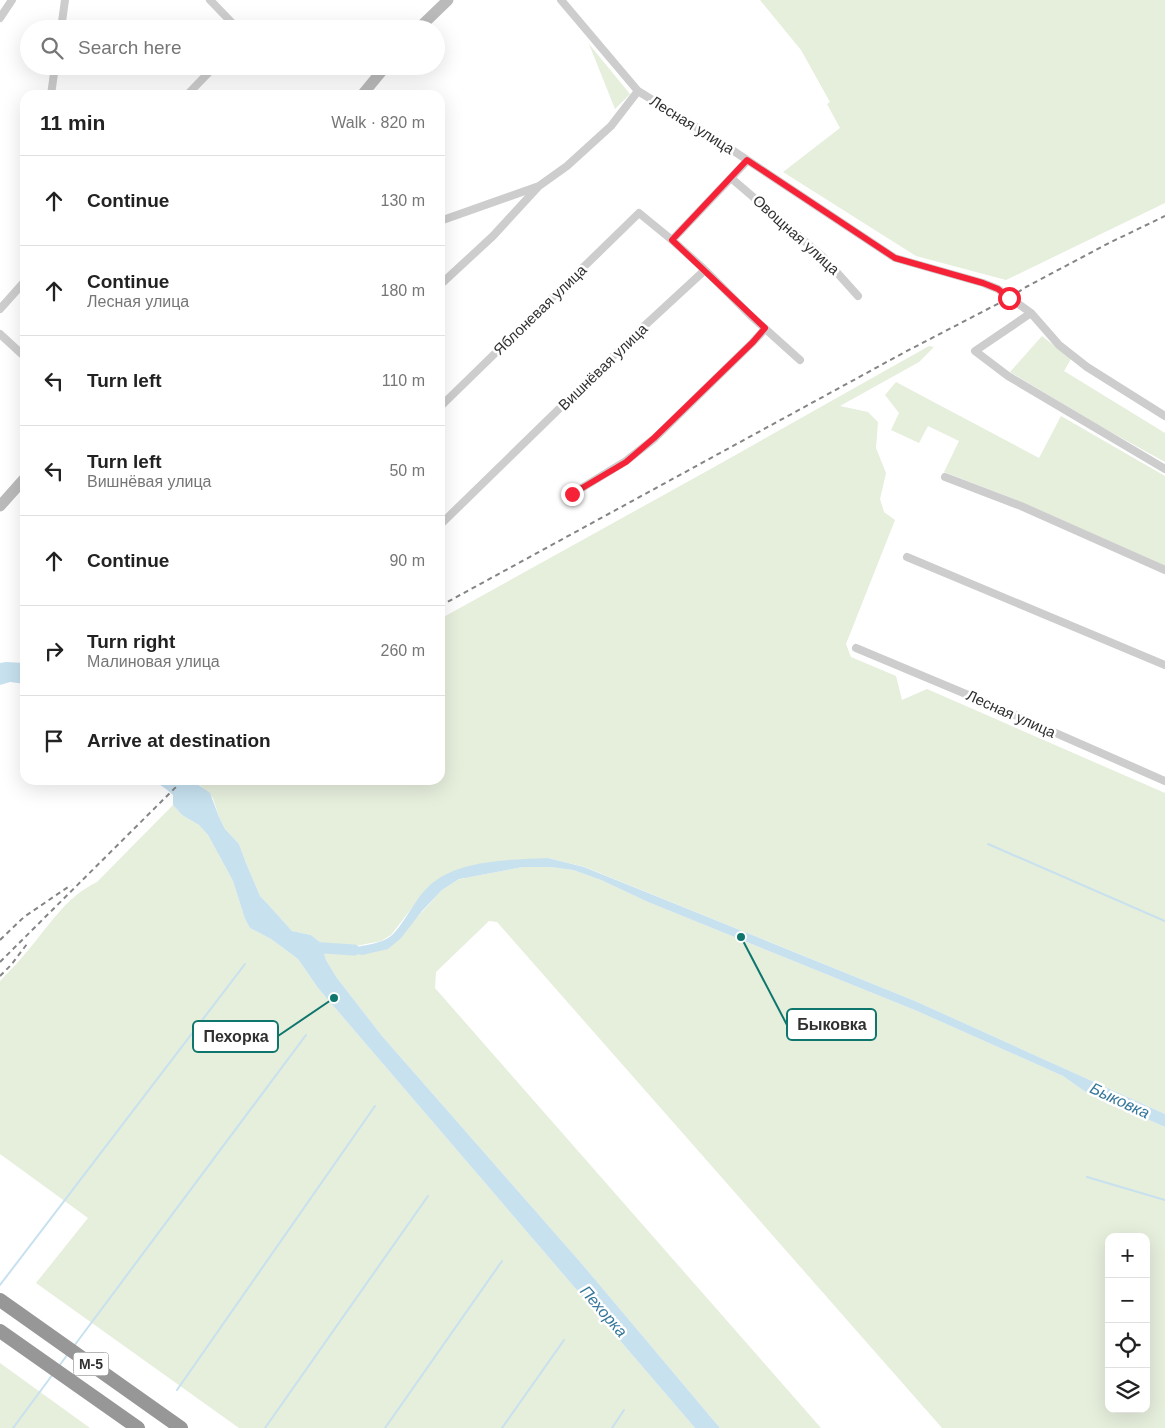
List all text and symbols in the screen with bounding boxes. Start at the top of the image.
search box [20,20,445,75]
icon: search [38,34,66,62]
text: Search here [78,37,182,58]
street label: Лесная улица [647,92,738,158]
text: 11 min [40,111,105,134]
text: Walk · 820 m [331,114,425,131]
icon: ahead [40,187,68,215]
text: Continue [87,190,169,211]
street label: Овощная улица [750,191,843,278]
text: 130 m [381,192,425,209]
street label: Яблоневая улица [490,261,590,358]
text: Continue [87,271,169,292]
icon: ahead [40,277,68,305]
text: 180 m [381,282,425,299]
route start [998,287,1021,310]
text: Лесная улица [87,293,189,310]
street label: Вишнёвая улица [555,320,651,413]
icon: left [40,367,68,395]
text: Turn left [87,370,162,391]
text: 110 m [382,372,425,389]
text: Turn left [87,451,162,472]
icon: left [40,457,68,485]
text: 50 m [389,462,425,479]
text: Вишнёвая улица [87,473,212,490]
route end [561,483,584,506]
icon: ahead [40,547,68,575]
text: Continue [87,550,169,571]
text: 90 m [389,552,425,569]
text: Turn right [87,631,175,652]
icon: right [40,637,68,665]
text: 260 m [381,642,425,659]
text: Малиновая улица [87,653,220,670]
street label: Лесная улица [964,686,1059,741]
icon: arrive [40,727,68,755]
text: Arrive at destination [87,730,271,751]
callout: Быковка [787,1009,876,1040]
text: Быковка [797,1016,867,1033]
callout: Пехорка [193,1021,278,1052]
text: Пехорка [203,1028,269,1045]
water label: Быковка [1087,1079,1152,1122]
map controls [1105,1233,1150,1413]
button: + [1105,1233,1150,1278]
button: − [1105,1278,1150,1323]
water label: Пехорка [577,1282,630,1340]
button: locate [1105,1323,1150,1368]
road number: М-5 [74,1352,108,1376]
button: layers [1105,1368,1150,1413]

